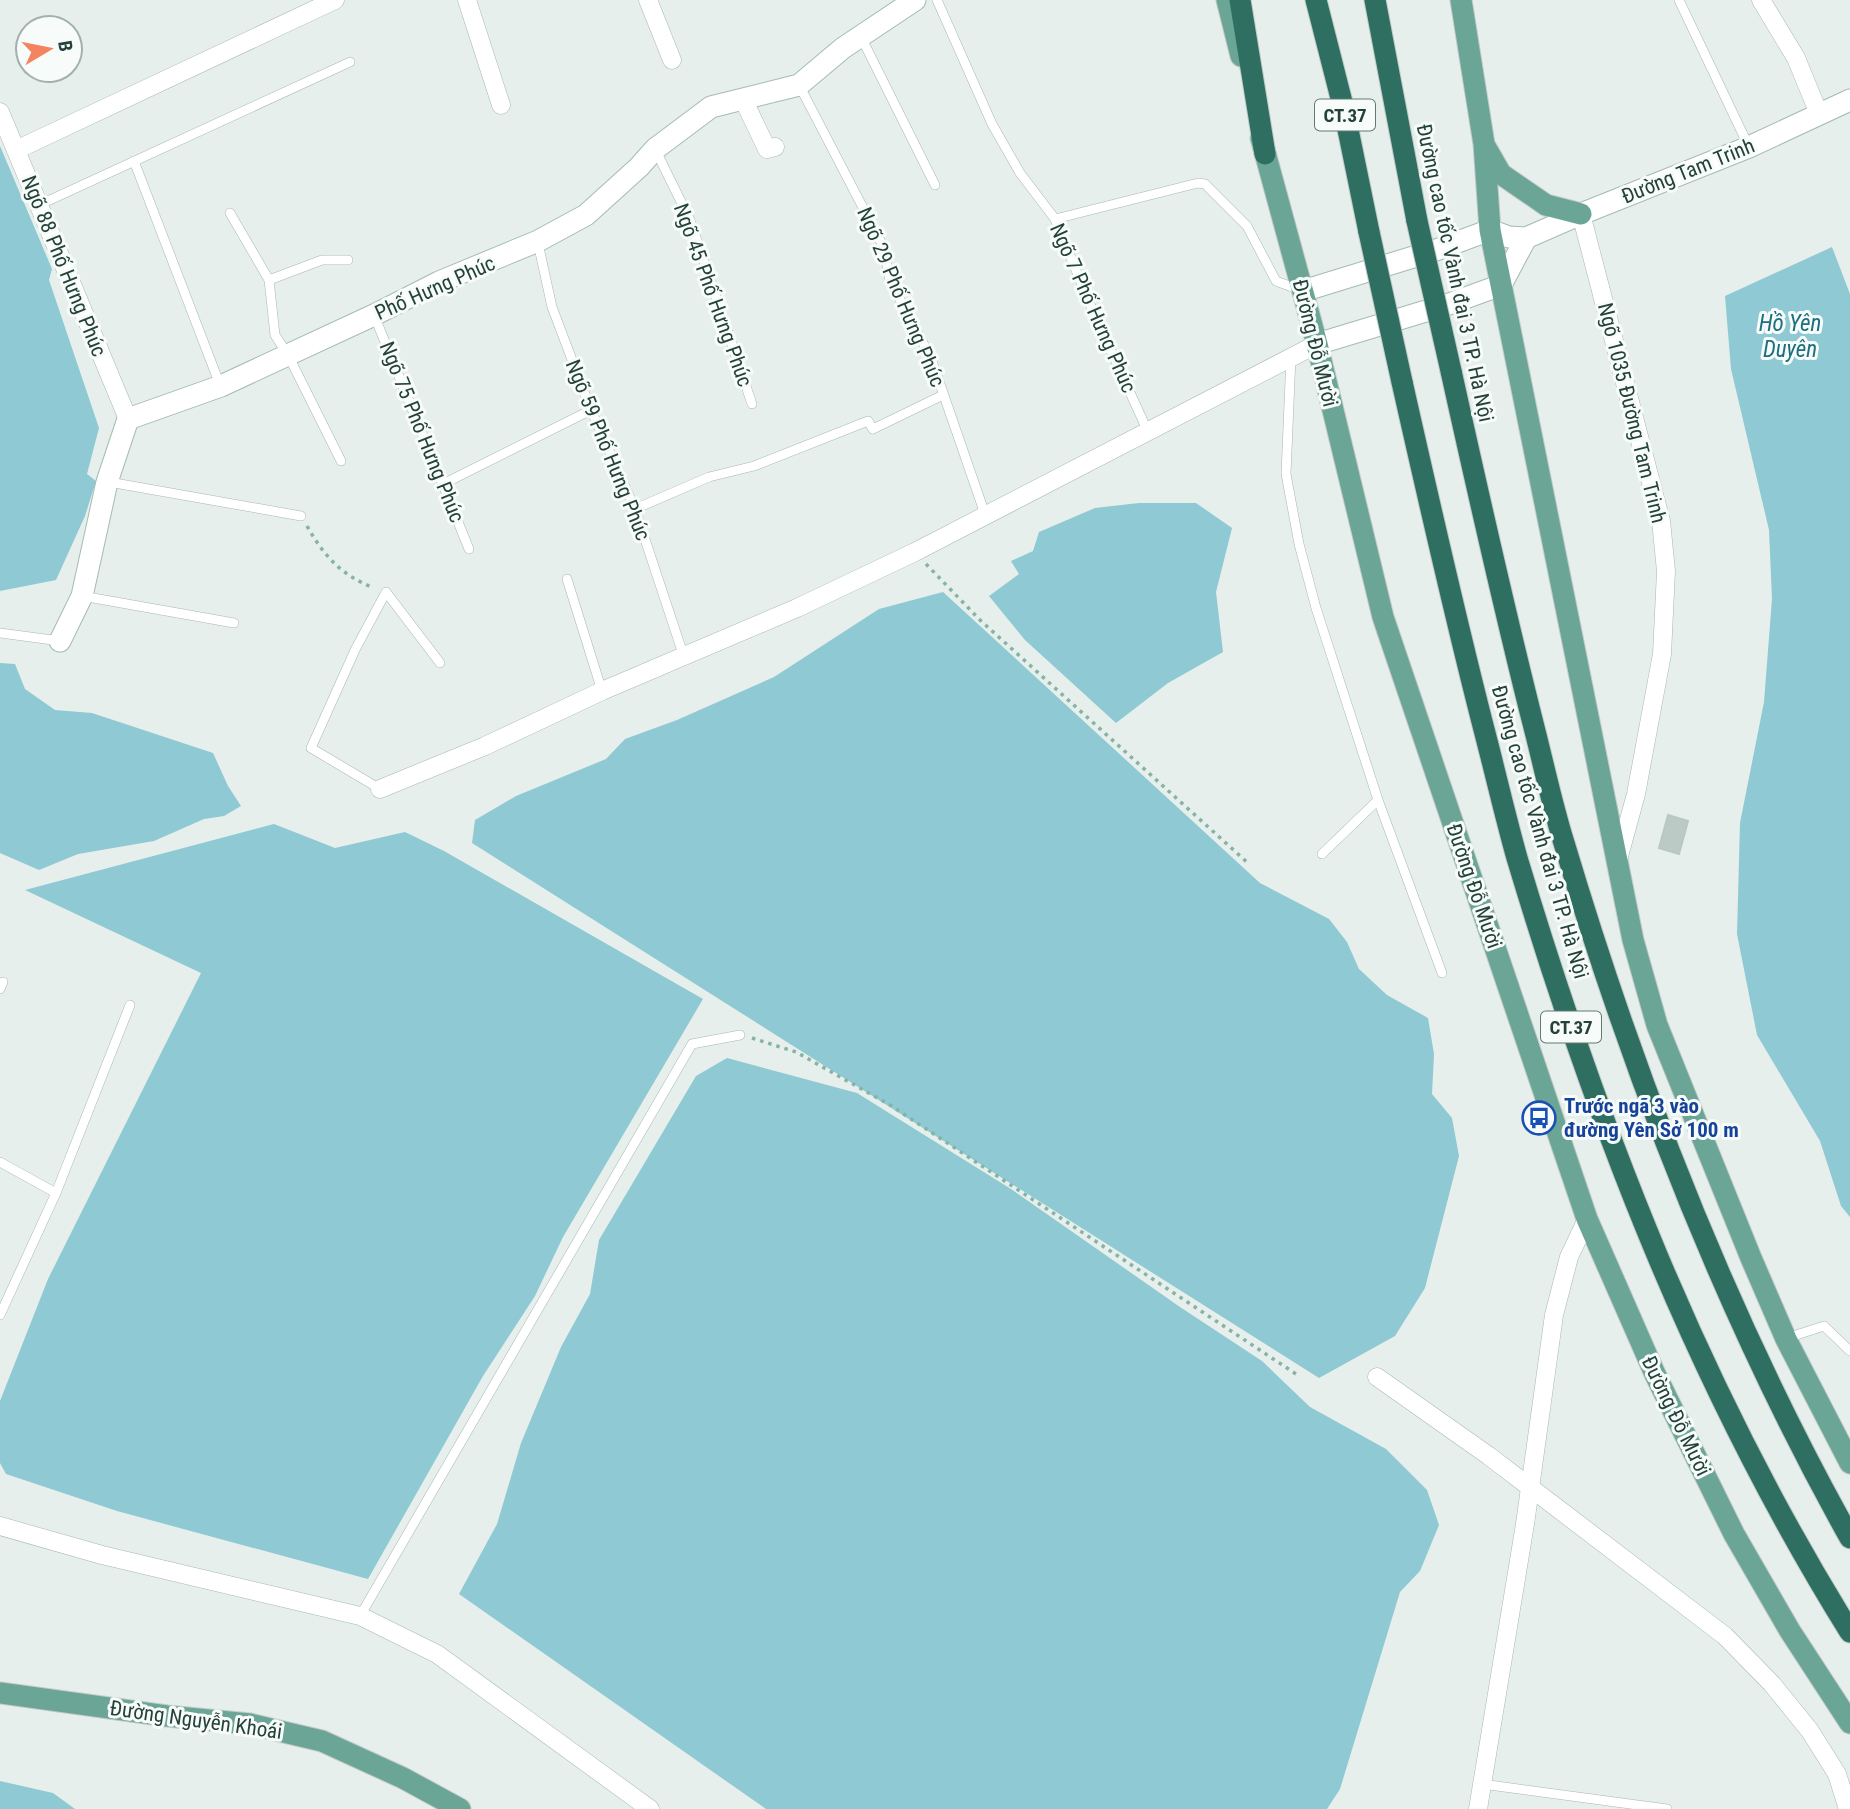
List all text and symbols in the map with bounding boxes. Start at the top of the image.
north arrow [14,14,84,84]
text: B [53,39,78,53]
road number: CT.37 [1315,99,1375,130]
street label: Đường cao tốc Vành đai 3 TP. Hà Nội [1412,122,1498,424]
street label: Đường Tam Trinh [1618,133,1758,209]
street label: Ngõ 88 Phố Hưng Phúc [17,172,111,360]
street label: Ngõ 45 Phố Hưng Phúc [669,200,757,390]
street label: Ngõ 29 Phố Hưng Phúc [852,203,950,391]
street label: Ngõ 7 Phố Hưng Phúc [1045,220,1141,396]
street label: Phố Hưng Phúc [371,251,499,325]
street label: Đường Đỗ Mười [1288,277,1342,409]
street label: Ngõ 1035 Đường Tam Trinh [1593,300,1671,526]
water label: Hồ Yên Duyên [1759,310,1821,363]
street label: Ngõ 75 Phố Hưng Phúc [375,338,469,526]
street label: Ngõ 59 Phố Hưng Phúc [561,356,655,544]
street label: Đường cao tốc Vành đai 3 TP. Hà Nội [1487,683,1593,981]
street label: Đường Đỗ Mười [1441,821,1507,951]
road number: CT.37 [1541,1012,1601,1042]
place label: Trước ngã 3 vào đường Yên Sở 100 m [1564,1094,1739,1142]
bus stop icon: Trước ngã 3 vào đường Yên Sở 100 m [1520,1099,1558,1137]
street label: Đường Đỗ Mười [1637,1352,1715,1480]
street label: Đường Nguyễn Khoái [108,1696,284,1744]

